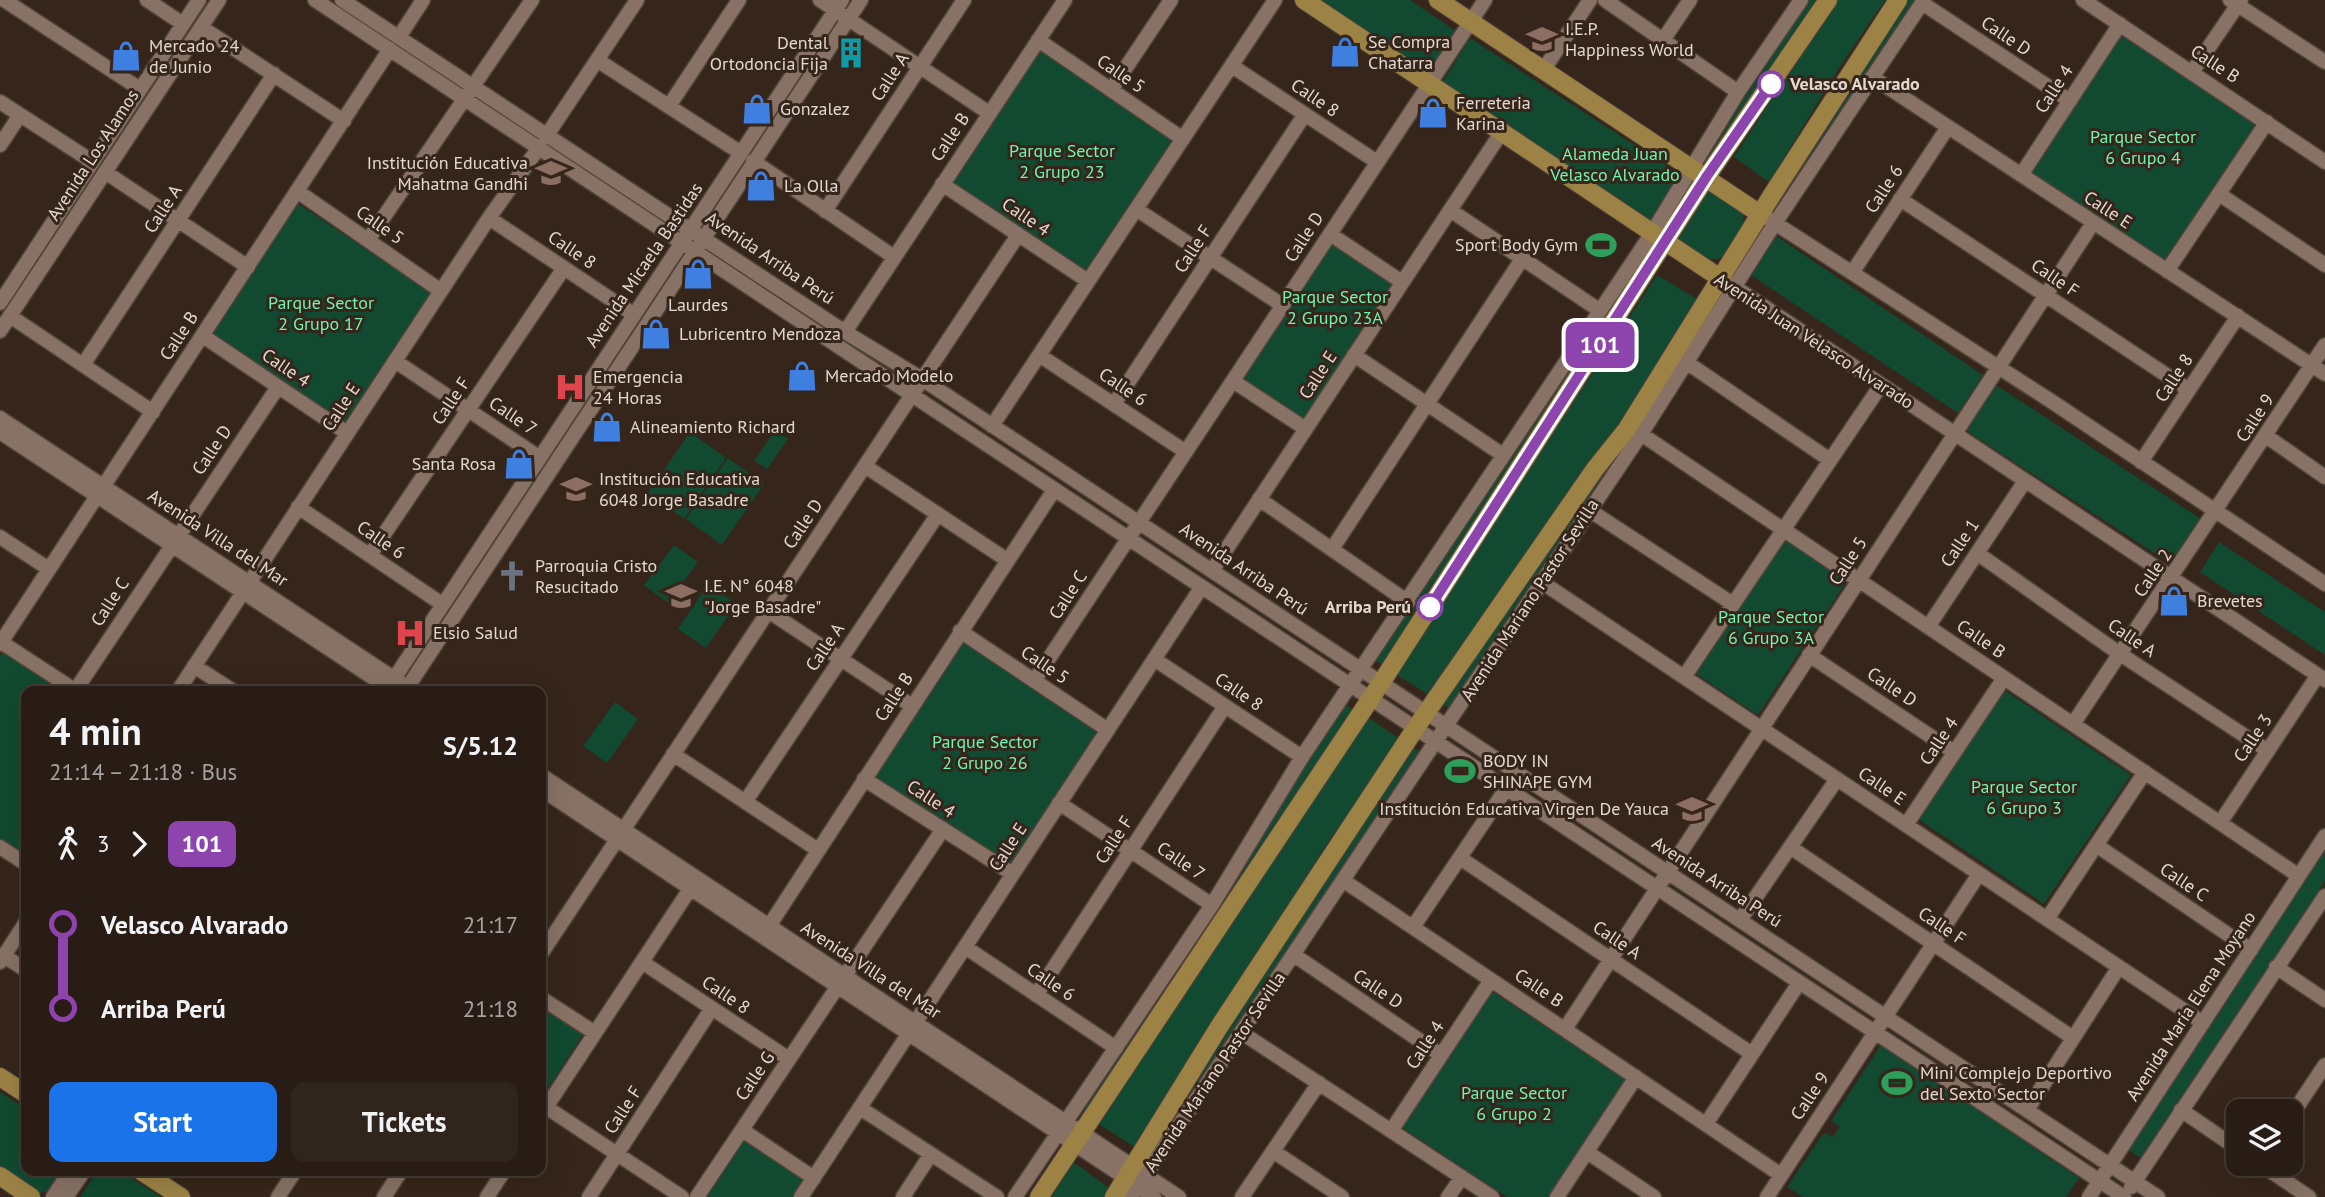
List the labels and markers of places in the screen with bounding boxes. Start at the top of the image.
place label: I.E.P. Happiness World [1565,17,1694,61]
school or university icon: I.E.P. Happiness World [1525,22,1559,56]
place label: Se Compra Chatarra [1368,30,1450,74]
place label: Dental Ortodoncia Fija [710,31,829,75]
place label: Mercado 24 de Junio [149,34,239,78]
shop icon: Se Compra Chatarra [1328,35,1362,69]
building icon: Dental Ortodoncia Fija [834,36,868,70]
shop icon: Mercado 24 de Junio [109,39,143,73]
marker: Velasco Alvarado [1758,71,1784,97]
place label: Velasco Alvarado [1789,72,1920,95]
place label: Ferreteria Karina [1456,91,1531,135]
shop icon: Gonzalez [740,92,774,126]
shop icon: Ferreteria Karina [1416,96,1450,130]
place label: Gonzalez [780,97,850,120]
place label: Institución Educativa Mahatma Gandhi [367,151,528,195]
school or university icon: Institución Educativa Mahatma Gandhi [534,156,568,190]
shop icon: La Olla [744,169,778,203]
place label: La Olla [784,174,838,197]
sports icon: Sport Body Gym [1584,228,1618,262]
place label: Sport Body Gym [1455,233,1578,256]
shop icon: Laurdes [681,257,715,291]
place label: Laurdes [668,293,728,316]
shop icon: Lubricentro Mendoza [639,317,673,351]
place label: Lubricentro Mendoza [679,322,841,345]
shop icon: Mercado Modelo [785,359,819,393]
place label: Mercado Modelo [825,364,953,387]
place label: Emergencia 24 Horas [593,365,683,409]
hospital icon: Emergencia 24 Horas [553,370,587,404]
shop icon: Alineamiento Richard [590,410,624,444]
place label: Alineamiento Richard [630,415,796,438]
shop icon: Santa Rosa [502,447,536,481]
place label: Santa Rosa [412,452,496,475]
place label: Institución Educativa 6048 Jorge Basadre [599,467,760,511]
school or university icon: Institución Educativa 6048 Jorge Basadre [559,472,593,506]
place label: Parroquia Cristo Resucitado [535,554,657,598]
church icon: Parroquia Cristo Resucitado [495,559,529,593]
place label: I.E. N° 6048 "Jorge Basadre" [704,574,821,618]
school or university icon: I.E. N° 6048 "Jorge Basadre" [664,579,698,613]
shop icon: Brevetes [2157,584,2191,618]
place label: Brevetes [2197,589,2263,612]
marker: Arriba Perú [1417,594,1443,620]
place label: Arriba Perú [1325,595,1411,618]
hospital icon: Elsio Salud [393,616,427,650]
place label: Elsio Salud [433,621,518,644]
place label: BODY IN SHINAPE GYM [1483,749,1592,793]
sports icon: BODY IN SHINAPE GYM [1443,754,1477,788]
school or university icon: Institución Educativa Virgen De Yauca [1675,792,1709,826]
place label: Institución Educativa Virgen De Yauca [1379,797,1669,820]
place label: Mini Complejo Deportivo del Sexto Sector [1920,1061,2112,1105]
sports icon: Mini Complejo Deportivo del Sexto Sector [1880,1066,1914,1100]

